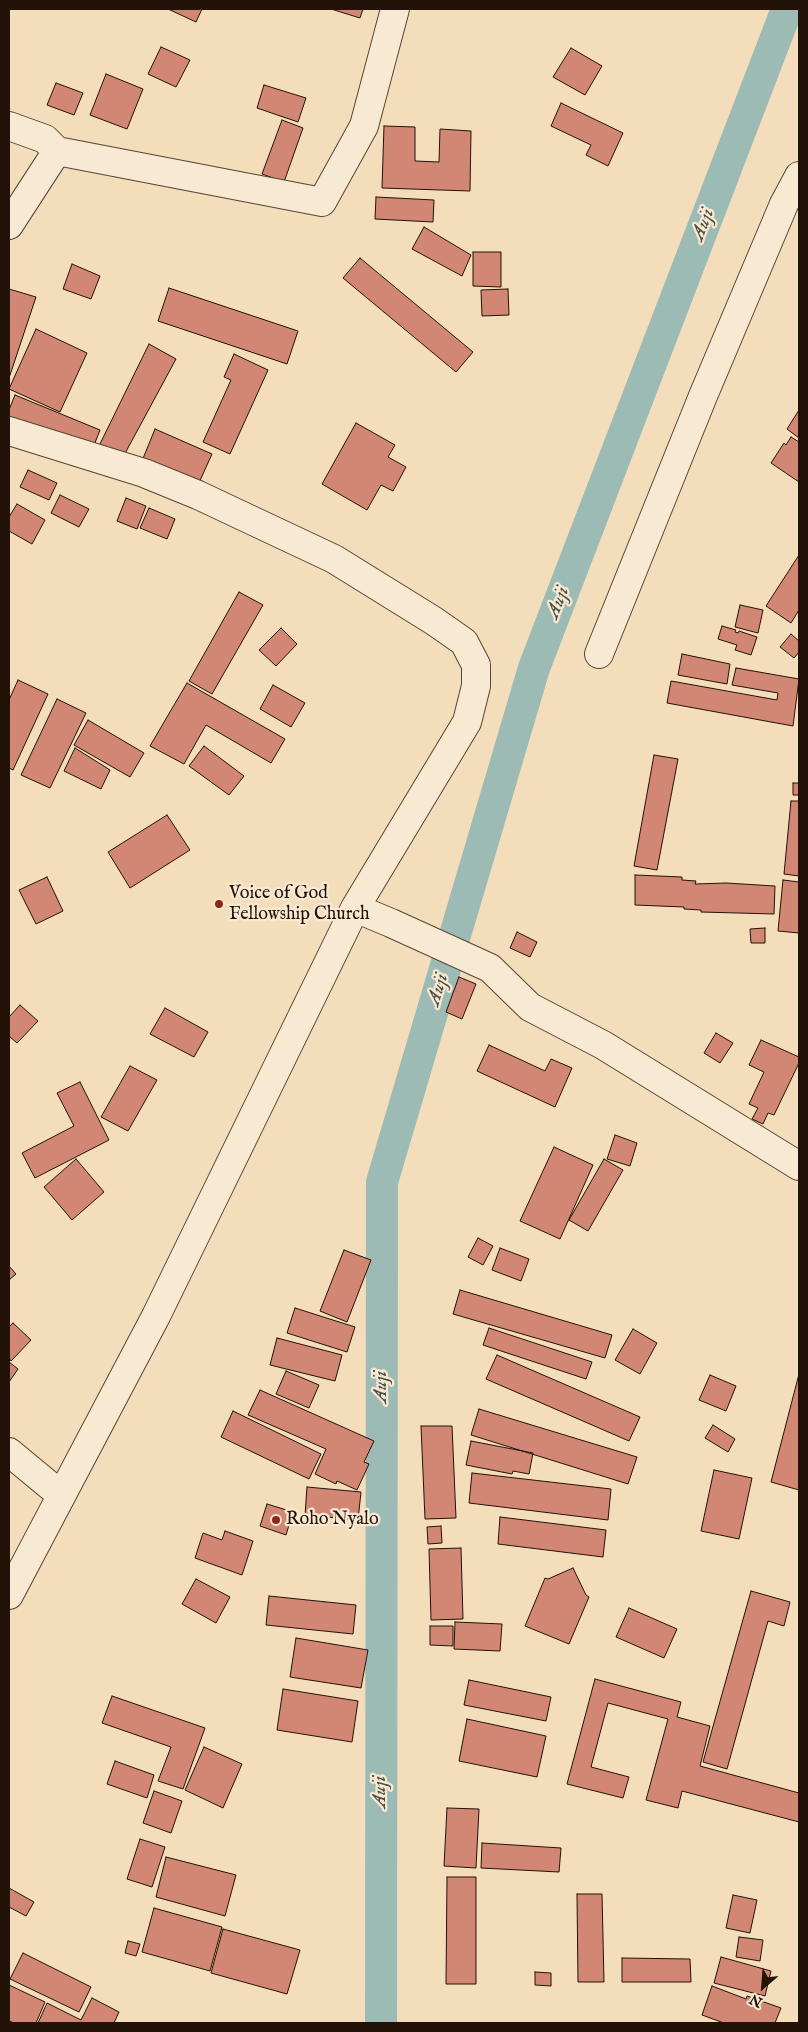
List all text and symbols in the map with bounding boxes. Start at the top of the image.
water label: Auji [688,206,720,244]
water label: Auji [543,584,575,622]
place label: Voice of God Fellowship Church [229,883,370,926]
marker: Voice of God Fellowship Church [213,898,225,910]
water label: Auji [423,971,455,1009]
water label: Auji [371,1371,393,1403]
place label: Roho Nyalo [286,1509,379,1531]
marker: Roho Nyalo [270,1514,282,1526]
water label: Auji [370,1776,392,1808]
north arrow [738,1962,788,2012]
text: N [747,1990,766,2011]

